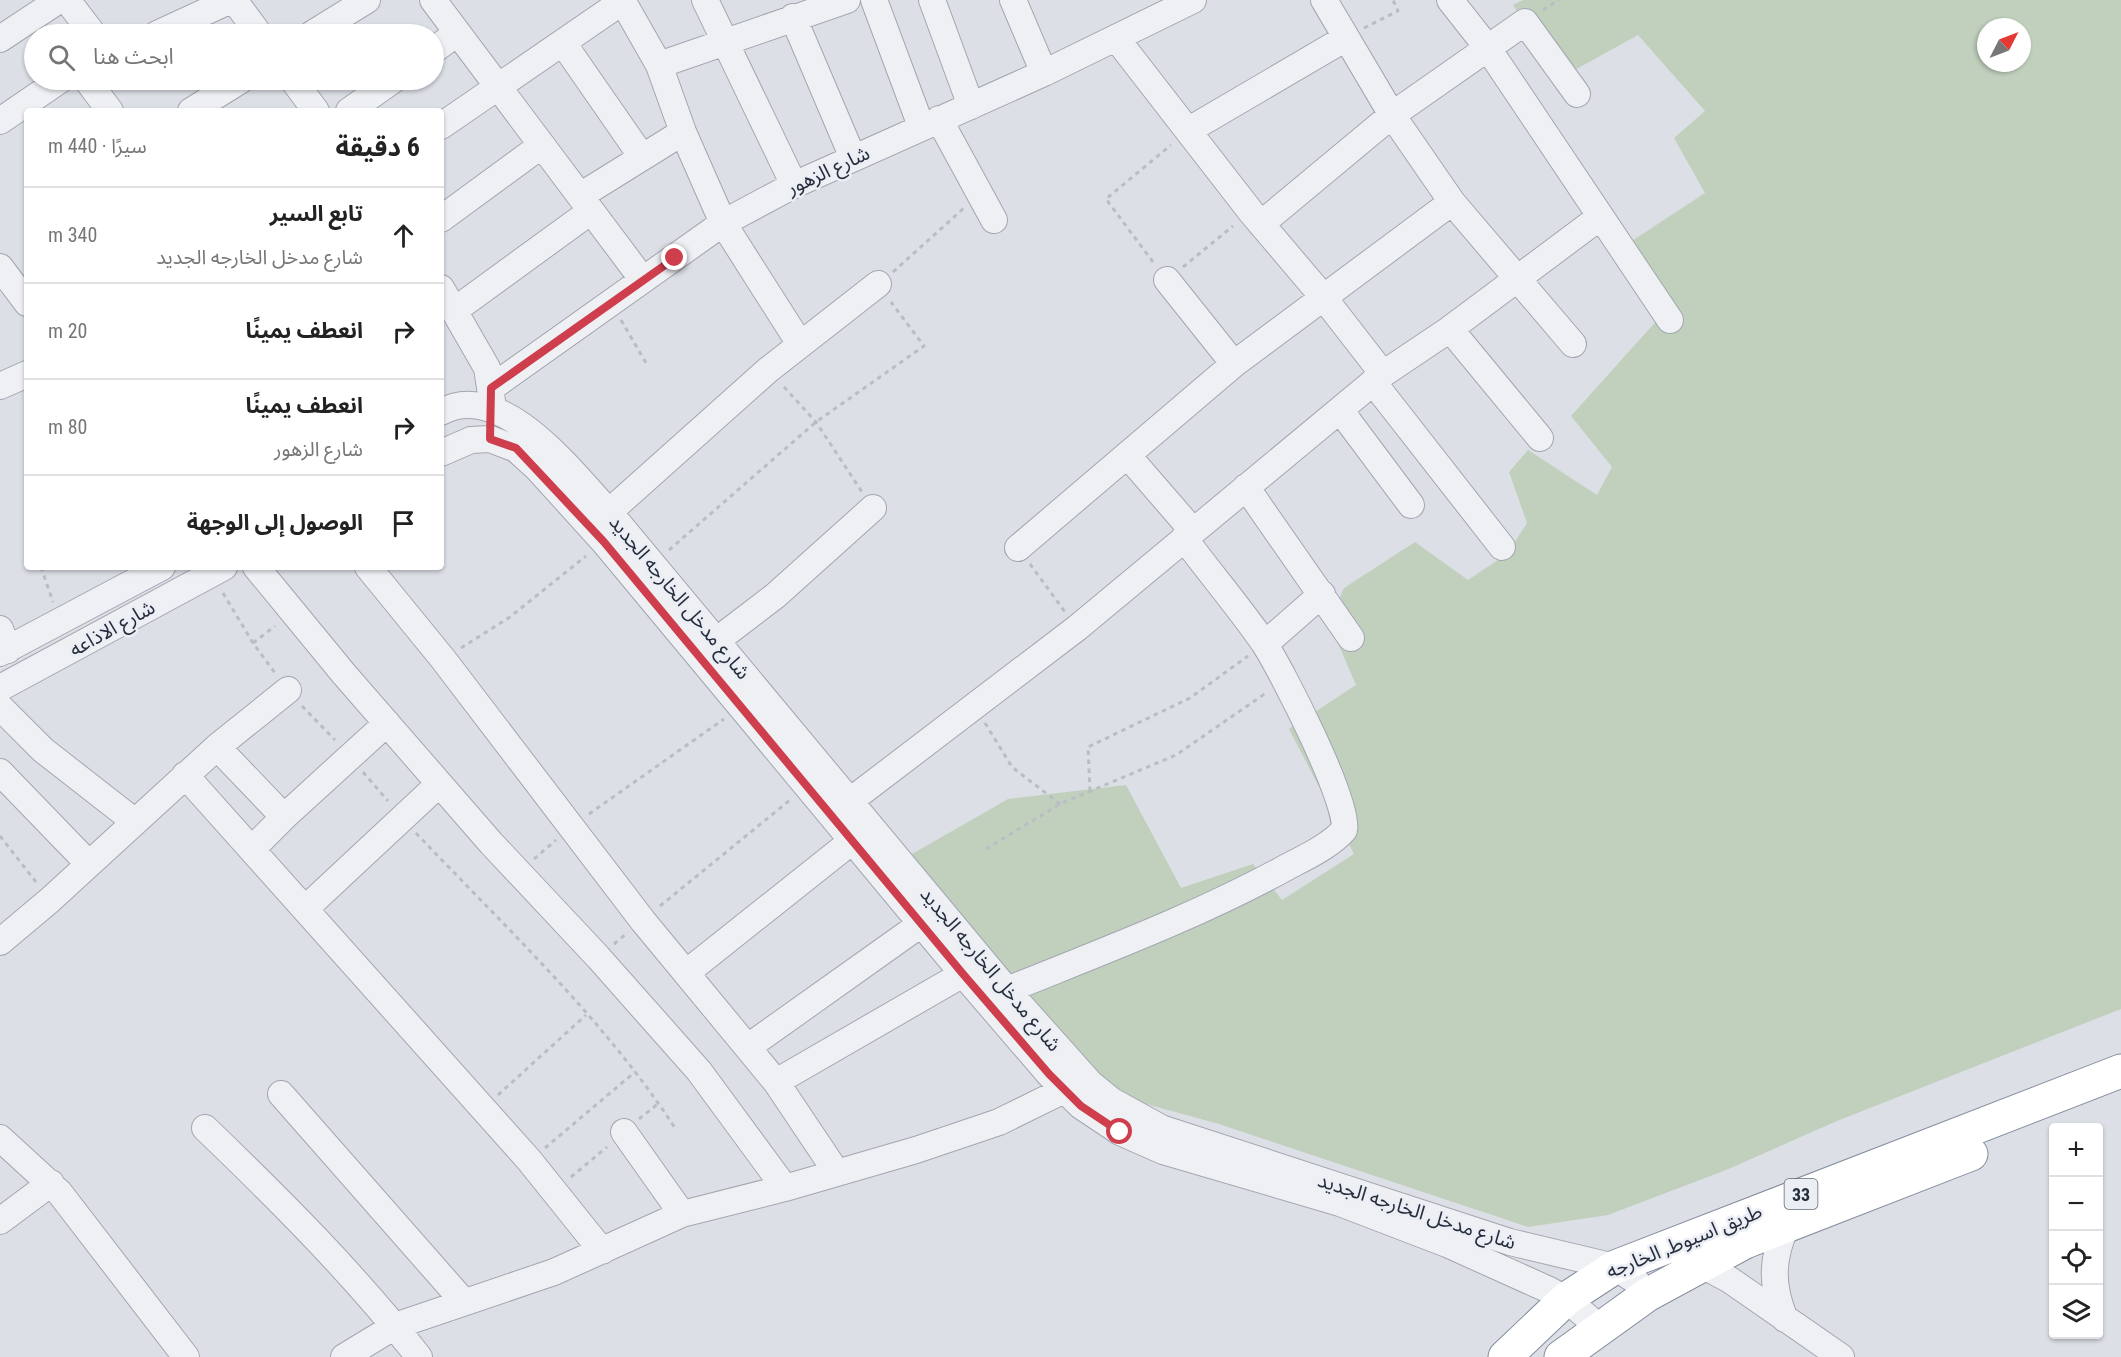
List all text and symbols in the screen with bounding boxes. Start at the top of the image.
north arrow [1977,18,2031,72]
search box [24,24,444,90]
icon: search [45,41,78,74]
text: ابحث هنا [93,44,174,69]
text: 6 دقيقة [335,132,420,162]
text: سيرًا · 440 m [48,134,147,158]
street label: شارع الزهور [782,140,875,203]
text: تابع السير [270,201,363,226]
icon: ahead [387,219,420,252]
text: 340 m [48,223,97,247]
route end [661,244,687,270]
text: شارع مدخل الخارجه الجديد [156,245,363,269]
icon: right [387,315,420,348]
text: انعطف يمينًا [245,318,363,343]
text: 20 m [48,319,87,343]
text: انعطف يمينًا [245,393,363,418]
icon: right [387,411,420,444]
text: 80 m [48,415,87,439]
text: شارع الزهور [274,437,363,461]
icon: arrive [387,507,420,540]
text: الوصول إلى الوجهة [187,510,363,535]
street label: شارع مدخل الخارجه الجديد [602,510,756,686]
street label: شارع الاذاعه [65,595,160,664]
street label: شارع مدخل الخارجه الجديد [913,882,1067,1058]
route start [1106,1118,1132,1144]
map controls [2049,1123,2103,1339]
button: + [2049,1123,2103,1177]
street label: شارع مدخل الخارجه الجديد [1314,1168,1519,1257]
button: − [2049,1177,2103,1231]
road number: 33 [1784,1179,1818,1209]
street label: طريق اسيوط, الخارجه [1603,1199,1766,1284]
button: locate [2049,1231,2103,1285]
button: layers [2049,1285,2103,1339]

